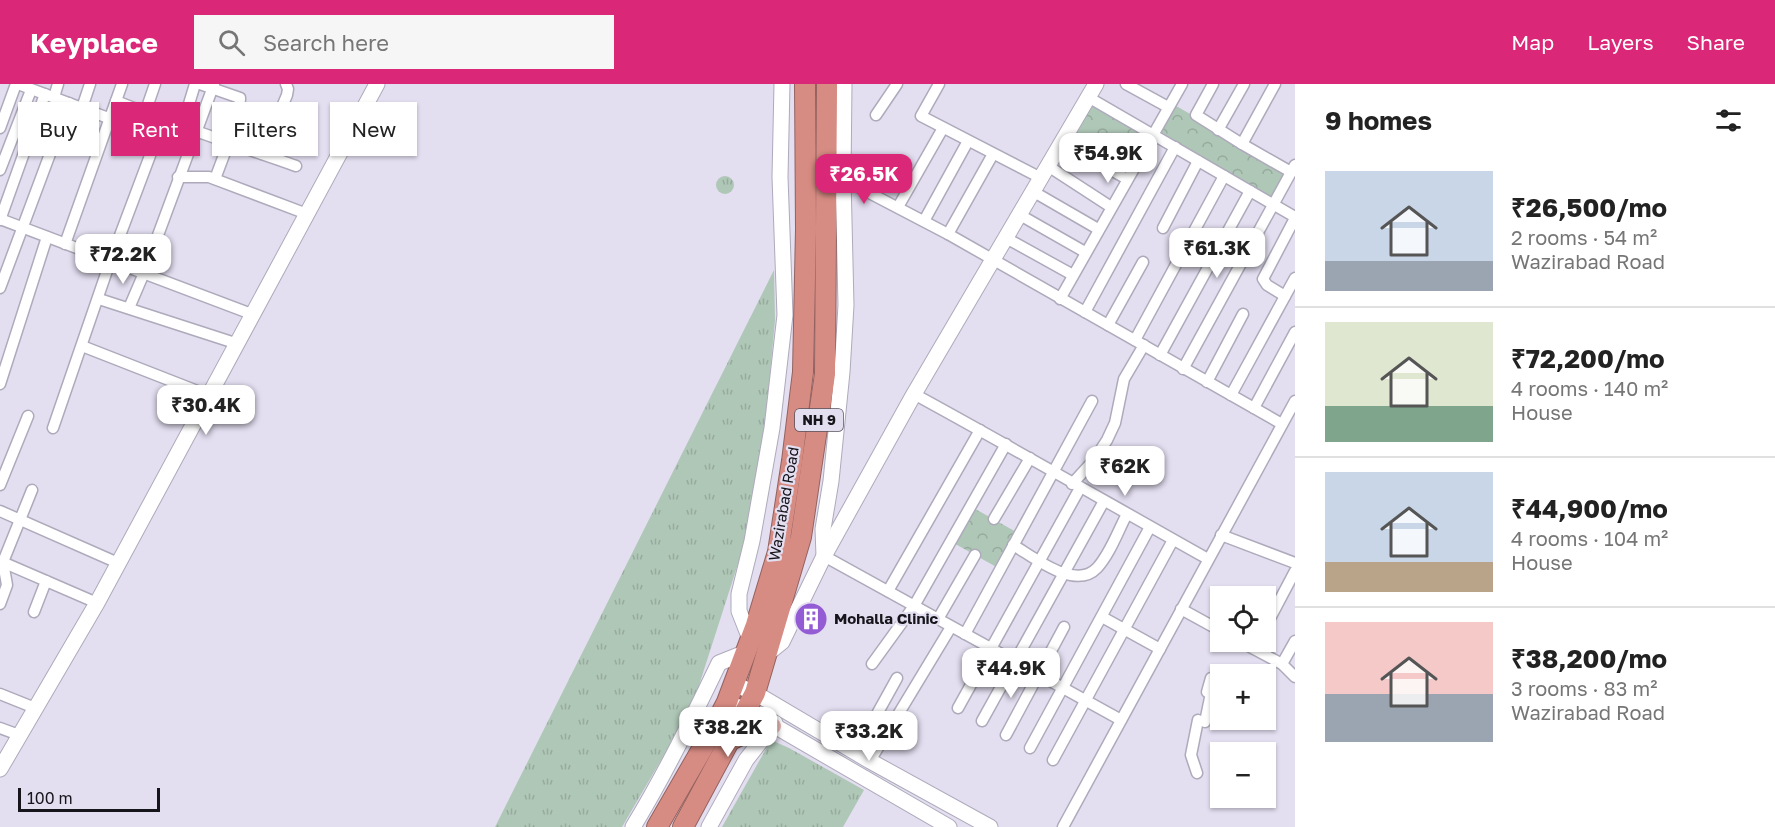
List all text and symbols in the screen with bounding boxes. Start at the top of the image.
search box [194,15,614,69]
text: Keyplace [30,26,158,59]
icon: search [215,26,248,59]
text: Search here [263,29,389,56]
text: Map [1511,29,1554,55]
text: Layers [1587,29,1654,55]
text: Share [1687,29,1745,55]
chip: Buy [18,102,99,156]
chip: Rent [111,102,200,156]
chip: Filters [212,102,318,156]
chip: New [330,102,417,156]
icon: filters [1712,104,1745,137]
text: 9 homes [1325,105,1432,136]
pin: ₹54.9K [1059,133,1157,184]
text: ₹54.9K [1073,140,1143,164]
pin: ₹26.5K [815,154,913,205]
text: ₹26.5K [829,161,899,185]
text: ₹26,500/mo [1511,192,1667,223]
icon: home [1373,195,1445,267]
text: 2 rooms · 54 m² [1511,225,1657,249]
pin: ₹61.3K [1168,228,1266,279]
pin: ₹72.2K [74,234,172,285]
text: ₹61.3K [1183,235,1251,259]
text: ₹72.2K [89,241,157,265]
text: Wazirabad Road [1511,249,1665,273]
text: ₹72,200/mo [1511,343,1665,374]
icon: home [1373,346,1445,418]
text: 4 rooms · 140 m² [1511,376,1668,400]
pin: ₹30.4K [157,385,255,436]
text: ₹30.4K [171,392,241,416]
text: House [1511,400,1573,424]
road number: NH 9 [795,409,843,431]
street label: Wazirabad Road [764,445,802,562]
pin: ₹62K [1089,446,1161,497]
text: ₹62K [1100,453,1150,477]
text: ₹44,900/mo [1511,493,1668,524]
icon: home [1373,496,1445,568]
text: 4 rooms · 104 m² [1511,526,1668,550]
text: House [1511,550,1573,574]
map controls [1210,586,1276,808]
button: locate [1210,586,1276,652]
building icon: Mohalla Clinic [793,601,829,637]
place label: Mohalla Clinic [834,609,939,627]
text: ₹38,200/mo [1511,643,1667,674]
icon: home [1373,646,1445,718]
pin: ₹44.9K [962,648,1060,699]
text: ₹44.9K [976,655,1046,679]
button: + [1210,664,1276,730]
text: 3 rooms · 83 m² [1511,676,1657,700]
text: Wazirabad Road [1511,700,1665,724]
pin: ₹38.2K [679,707,777,758]
pin: ₹33.2K [820,711,918,762]
text: ₹38.2K [693,714,763,738]
text: ₹33.2K [835,718,903,742]
button: − [1210,742,1276,808]
scale bar [18,785,160,812]
text: 100 m [27,788,73,808]

